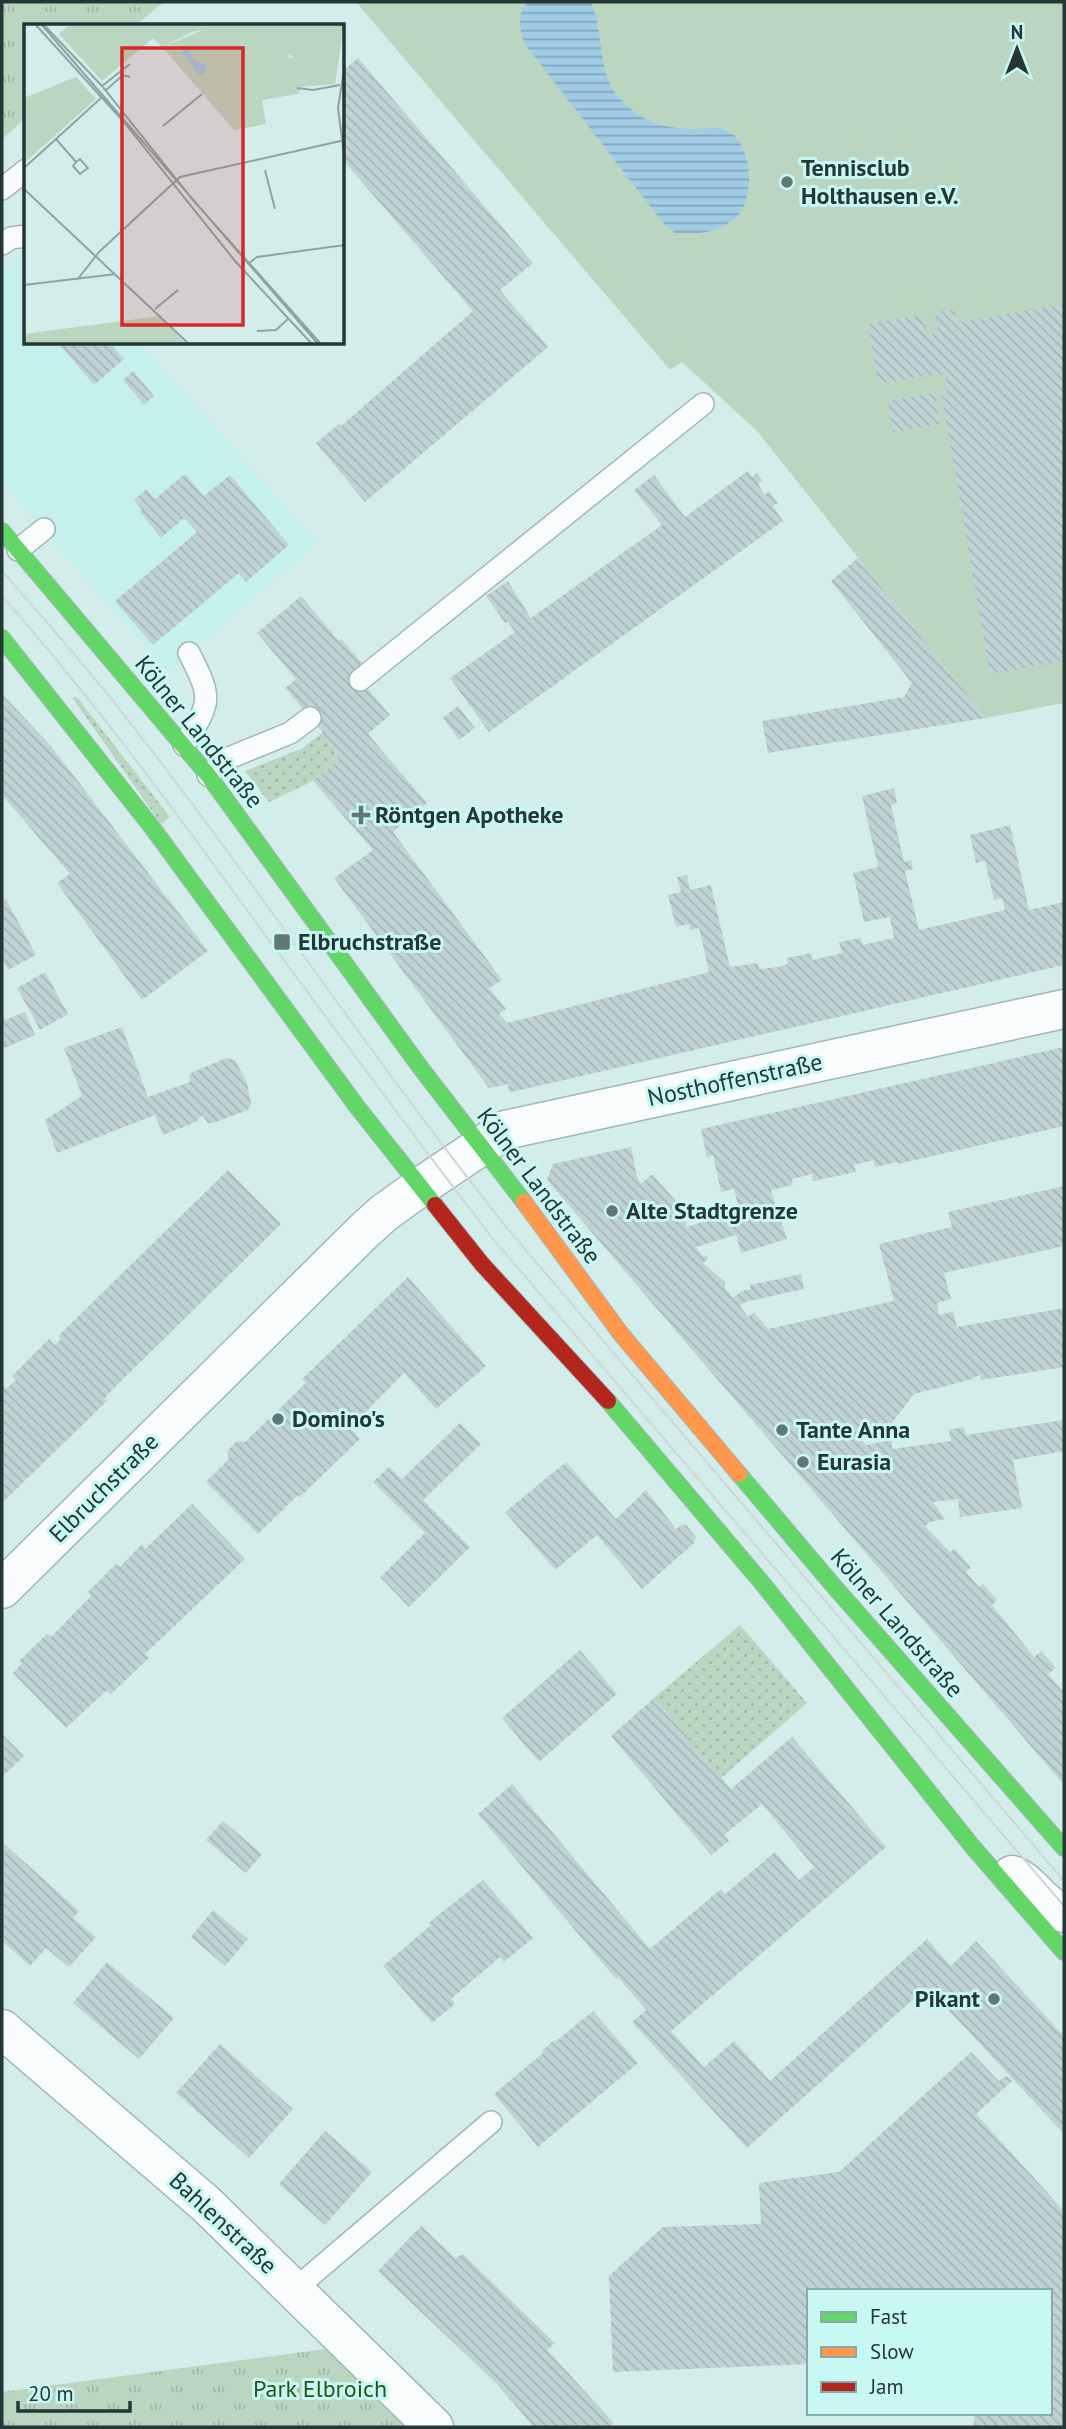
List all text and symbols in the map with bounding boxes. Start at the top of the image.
north arrow [982,14,1052,84]
text: N [1011,20,1023,44]
inset map [24,24,345,345]
place label: Tennisclub Holthausen e.V. [801,152,959,211]
marker: Tennisclub Holthausen e.V. [779,174,795,190]
street label: Kölner Landstraße [128,649,271,814]
place label: Röntgen Apotheke [375,799,563,830]
marker: Röntgen Apotheke [353,807,369,823]
place label: Elbruchstraße [298,926,441,957]
marker: Elbruchstraße [272,932,292,952]
street label: Nosthoffenstraße [645,1046,825,1113]
street label: Kölner Landstraße [471,1101,608,1270]
place label: Alte Stadtgrenze [626,1195,798,1226]
marker: Alte Stadtgrenze [604,1203,620,1219]
place label: Domino's [292,1403,385,1434]
marker: Domino's [270,1411,286,1427]
place label: Tante Anna [796,1414,910,1445]
marker: Tante Anna [774,1422,790,1438]
street label: Elbruchstraße [42,1426,165,1549]
place label: Eurasia [817,1446,891,1477]
marker: Eurasia [795,1454,811,1470]
street label: Kölner Landstraße [824,1542,971,1704]
place label: Pikant [915,1983,981,2014]
marker: Pikant [986,1991,1002,2007]
street label: Bahlenstraße [163,2165,284,2280]
legend [807,2289,1052,2415]
text: Fast [870,2303,907,2330]
text: Slow [870,2338,914,2365]
scale bar [18,2370,130,2414]
park label: Park Elbroich [253,2373,387,2404]
text: Jam [869,2373,904,2400]
text: 20 m [28,2380,74,2407]

